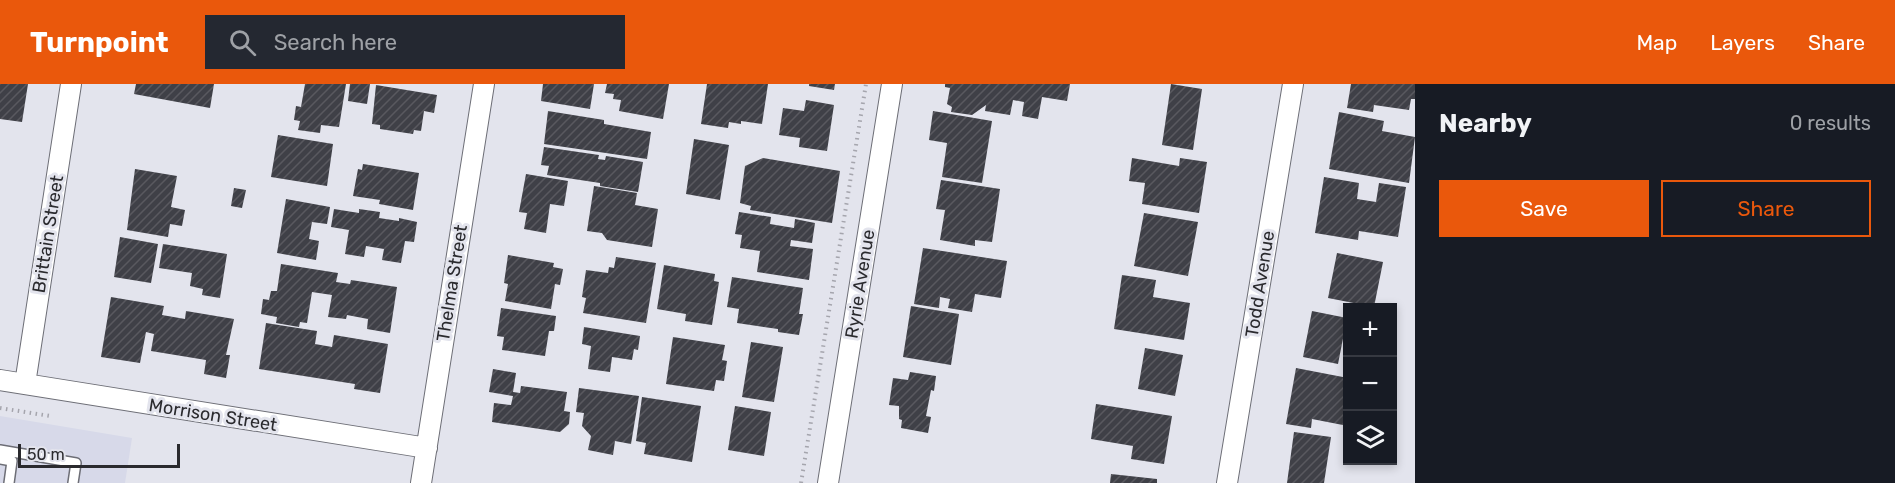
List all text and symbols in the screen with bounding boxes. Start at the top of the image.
search box [205,15,625,69]
text: Turnpoint [30,26,169,59]
icon: search [226,26,259,59]
text: Search here [274,29,397,56]
text: Map [1636,30,1677,55]
text: Layers [1710,30,1775,55]
text: Share [1808,30,1865,55]
text: Nearby [1439,108,1532,139]
text: 0 results [1790,111,1871,135]
street label: Brittain Street [28,174,68,294]
button: Save [1439,180,1649,237]
button: Share [1661,180,1871,237]
street label: Thelma Street [432,223,472,343]
street label: Ryrie Avenue [841,228,879,340]
street label: Todd Avenue [1241,229,1279,339]
map controls [1343,303,1397,465]
button: + [1343,303,1397,357]
button: − [1343,357,1397,411]
street label: Morrison Street [147,394,279,436]
button: layers [1343,411,1397,465]
scale bar [18,441,180,468]
text: 50 m [27,445,65,464]

